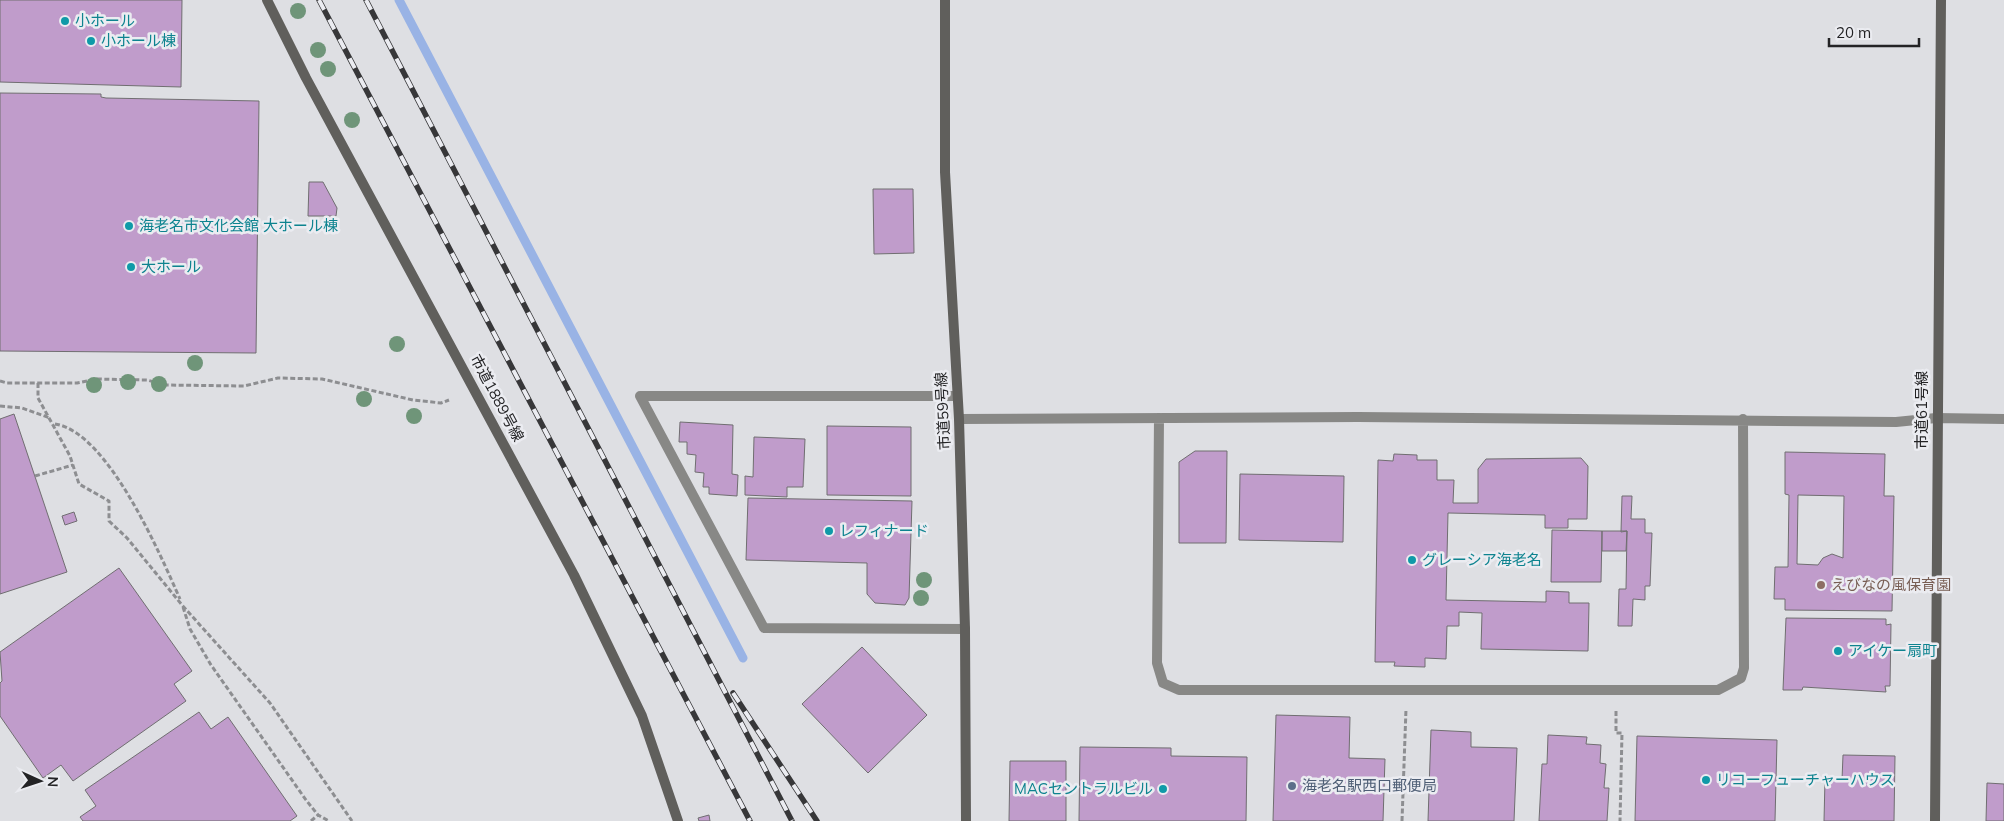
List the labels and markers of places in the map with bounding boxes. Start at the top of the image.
place label: 小ホール [75,11,135,30]
marker: 小ホール [59,15,71,27]
place label: 小ホール棟 [101,31,176,50]
marker: 小ホール棟 [85,35,97,47]
place label: 海老名市文化会館 大ホール棟 [139,216,338,235]
marker: 海老名市文化会館 大ホール棟 [123,220,135,232]
place label: 大ホール [141,257,201,276]
marker: 大ホール [125,261,137,273]
place label: レフィナード [839,521,929,540]
marker: レフィナード [823,525,835,537]
place label: グレーシア海老名 [1422,550,1542,569]
marker: グレーシア海老名 [1406,554,1418,566]
place label: えびなの風保育園 [1831,575,1951,594]
marker: えびなの風保育園 [1815,579,1827,591]
place label: アイケー扇町 [1848,641,1937,660]
marker: アイケー扇町 [1832,645,1844,657]
place label: リコーフューチャーハウス [1716,770,1895,789]
marker: リコーフューチャーハウス [1700,774,1712,786]
place label: 海老名駅西口郵便局 [1302,776,1437,795]
place label: MACセントラルビル [1014,779,1153,798]
marker: 海老名駅西口郵便局 [1286,780,1298,792]
marker: MACセントラルビル [1157,783,1169,795]

